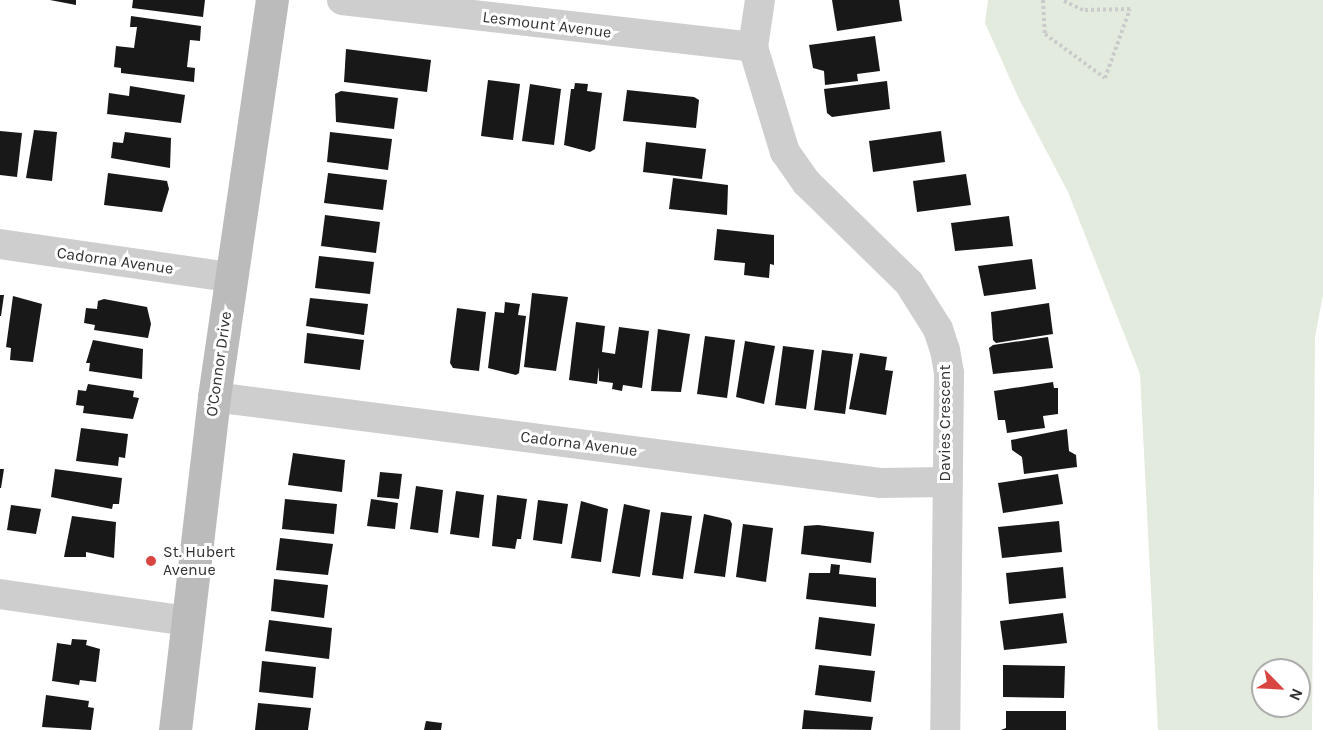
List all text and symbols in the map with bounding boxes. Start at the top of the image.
street label: Lesmount Avenue [481,8,613,42]
street label: Cadorna Avenue [55,243,175,279]
street label: O'Connor Drive [202,310,236,418]
street label: Davies Crescent [935,365,955,481]
street label: Cadorna Avenue [519,427,639,461]
place label: St. Hubert Avenue [163,542,235,580]
marker: St. Hubert Avenue [144,554,158,568]
north arrow [1251,658,1311,718]
text: N [1285,686,1307,704]

